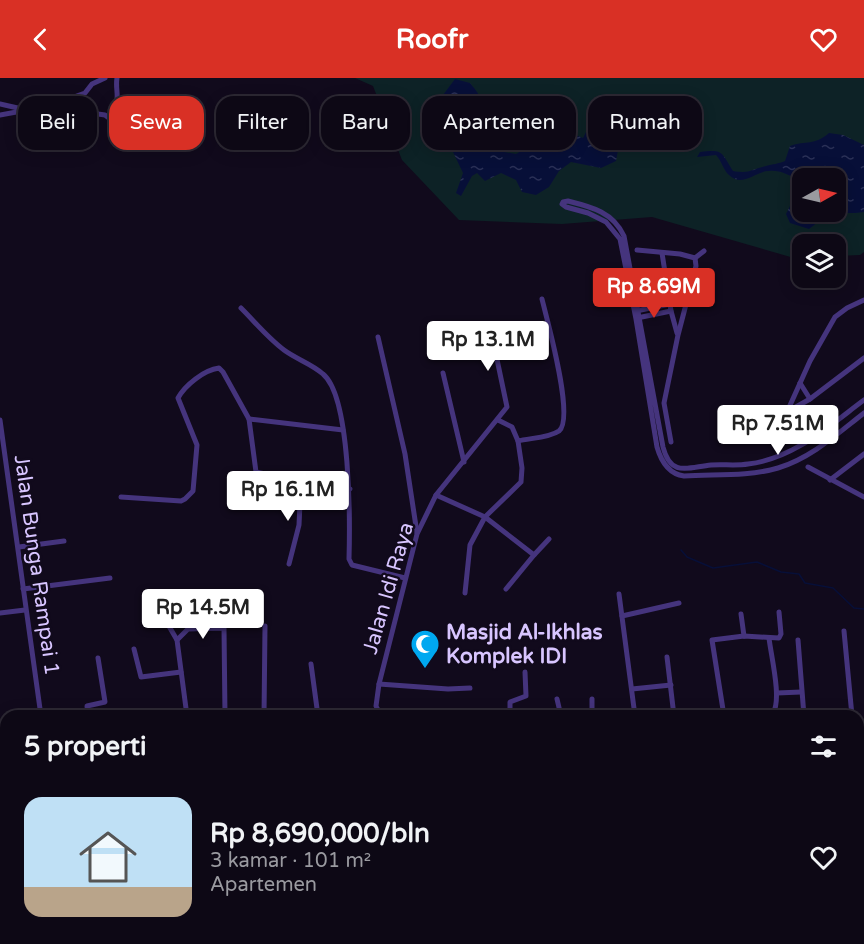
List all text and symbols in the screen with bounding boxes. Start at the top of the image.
icon: back [24,23,57,56]
text: Roofr [396,23,468,56]
icon: heart [807,23,840,56]
chip: Beli [18,96,97,150]
chip: Sewa [109,96,204,150]
chip: Filter [216,96,309,150]
chip: Baru [321,96,410,150]
chip: Apartemen [422,96,576,150]
chip: Rumah [588,96,702,150]
north arrow [792,168,846,222]
map controls [792,168,846,288]
button: layers [792,234,846,288]
pin: Rp 8.69M [592,268,716,319]
text: Rp 8.69M [607,275,701,299]
pin: Rp 13.1M [426,321,550,372]
text: Rp 13.1M [441,328,535,352]
pin: Rp 7.51M [716,405,840,456]
text: Rp 7.51M [731,412,825,436]
street label: Jalan Bunga Rampai 1 [9,453,64,677]
pin: Rp 16.1M [226,471,350,522]
text: Rp 16.1M [241,478,335,502]
street label: Jalan Idi Raya [358,519,419,657]
pin: Rp 14.5M [141,589,265,640]
text: Rp 14.5M [156,596,250,620]
place label: Masjid Al-Ikhlas Komplek IDI [446,620,603,669]
mosque icon: Masjid Al-Ikhlas Komplek IDI [409,628,441,670]
icon: filters [807,730,840,763]
text: 5 properti [24,731,146,762]
text: Rp 8,690,000/bln [210,818,430,849]
icon: home [72,821,144,893]
icon: heart [807,841,840,874]
text: 3 kamar · 101 m² [210,849,371,873]
text: Apartemen [210,873,317,897]

